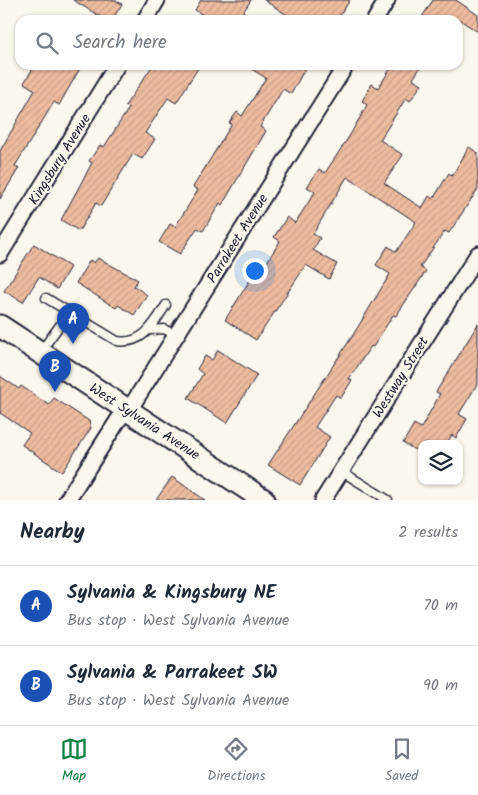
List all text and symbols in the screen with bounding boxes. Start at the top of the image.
search box [15,15,463,70]
text: Search here [73,28,167,58]
icon: search [33,29,61,57]
street label: Kingsbury Avenue [23,109,97,209]
street label: Parrakeet Avenue [202,189,274,287]
your location [242,258,268,284]
pin: A [57,303,89,344]
street label: Westway Street [367,332,435,423]
pin: B [39,351,71,392]
street label: West Sylvania Avenue [85,378,205,466]
map controls [418,440,463,485]
button: layers [418,440,463,485]
text: Nearby [20,516,85,549]
text: 2 results [398,520,458,545]
text: Sylvania & Kingsbury NE [67,578,276,608]
text: A [31,593,41,618]
text: 70 m [423,593,458,618]
text: Bus stop · West Sylvania Avenue [67,608,289,633]
text: Sylvania & Parrakeet SW [67,658,278,688]
text: B [31,673,41,698]
text: 90 m [423,673,458,698]
text: Bus stop · West Sylvania Avenue [67,688,289,713]
tab: Map [60,735,88,787]
tab: Directions [207,735,265,787]
tab: Saved [385,735,418,787]

